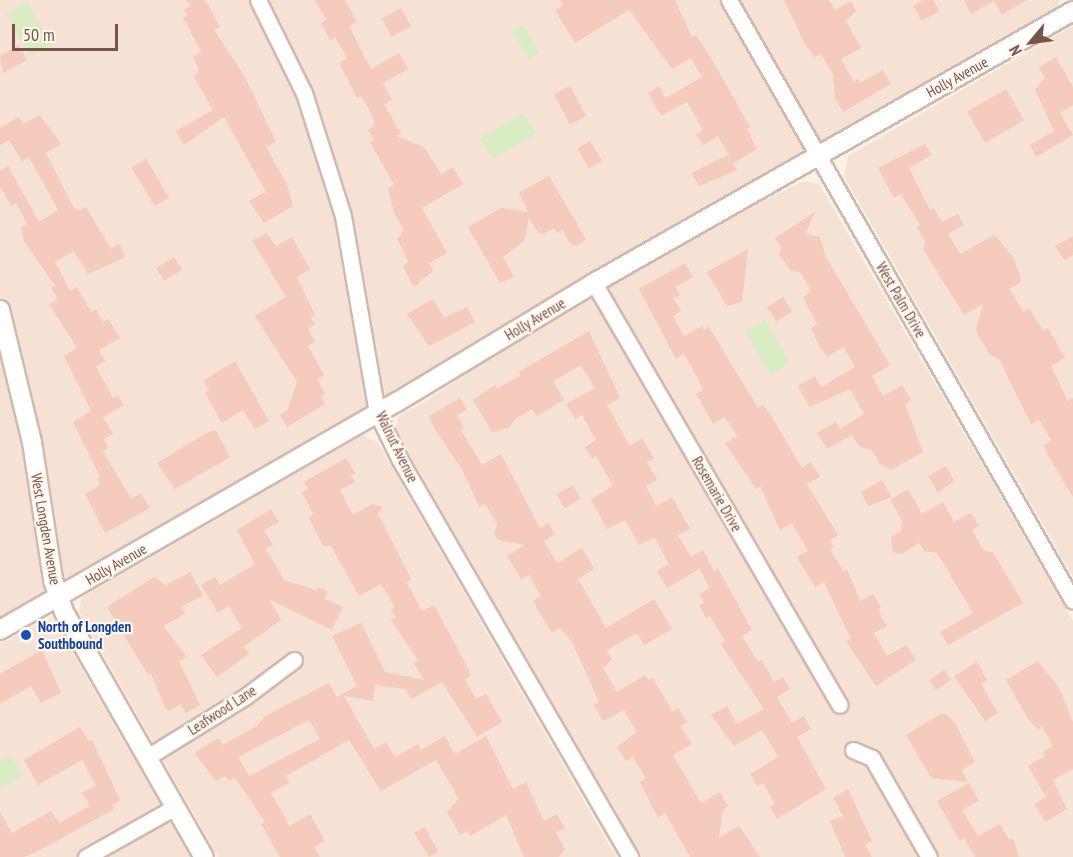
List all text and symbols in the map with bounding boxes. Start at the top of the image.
scale bar [15,12,122,50]
north arrow [1001,12,1061,72]
text: 50 m [23,23,55,46]
text: N [1004,42,1026,59]
street label: Holly Avenue [923,53,991,101]
street label: West Palm Drive [872,259,930,341]
street label: Holly Avenue [501,294,569,344]
street label: Walnut Avenue [372,408,422,486]
street label: Rosemarie Drive [688,453,746,535]
street label: West Longden Avenue [27,471,65,587]
street label: Holly Avenue [82,539,150,589]
place label: North of Longden Southbound [38,617,131,652]
marker: North of Longden Southbound [19,628,33,642]
street label: Leafwood Lane [184,681,260,739]

